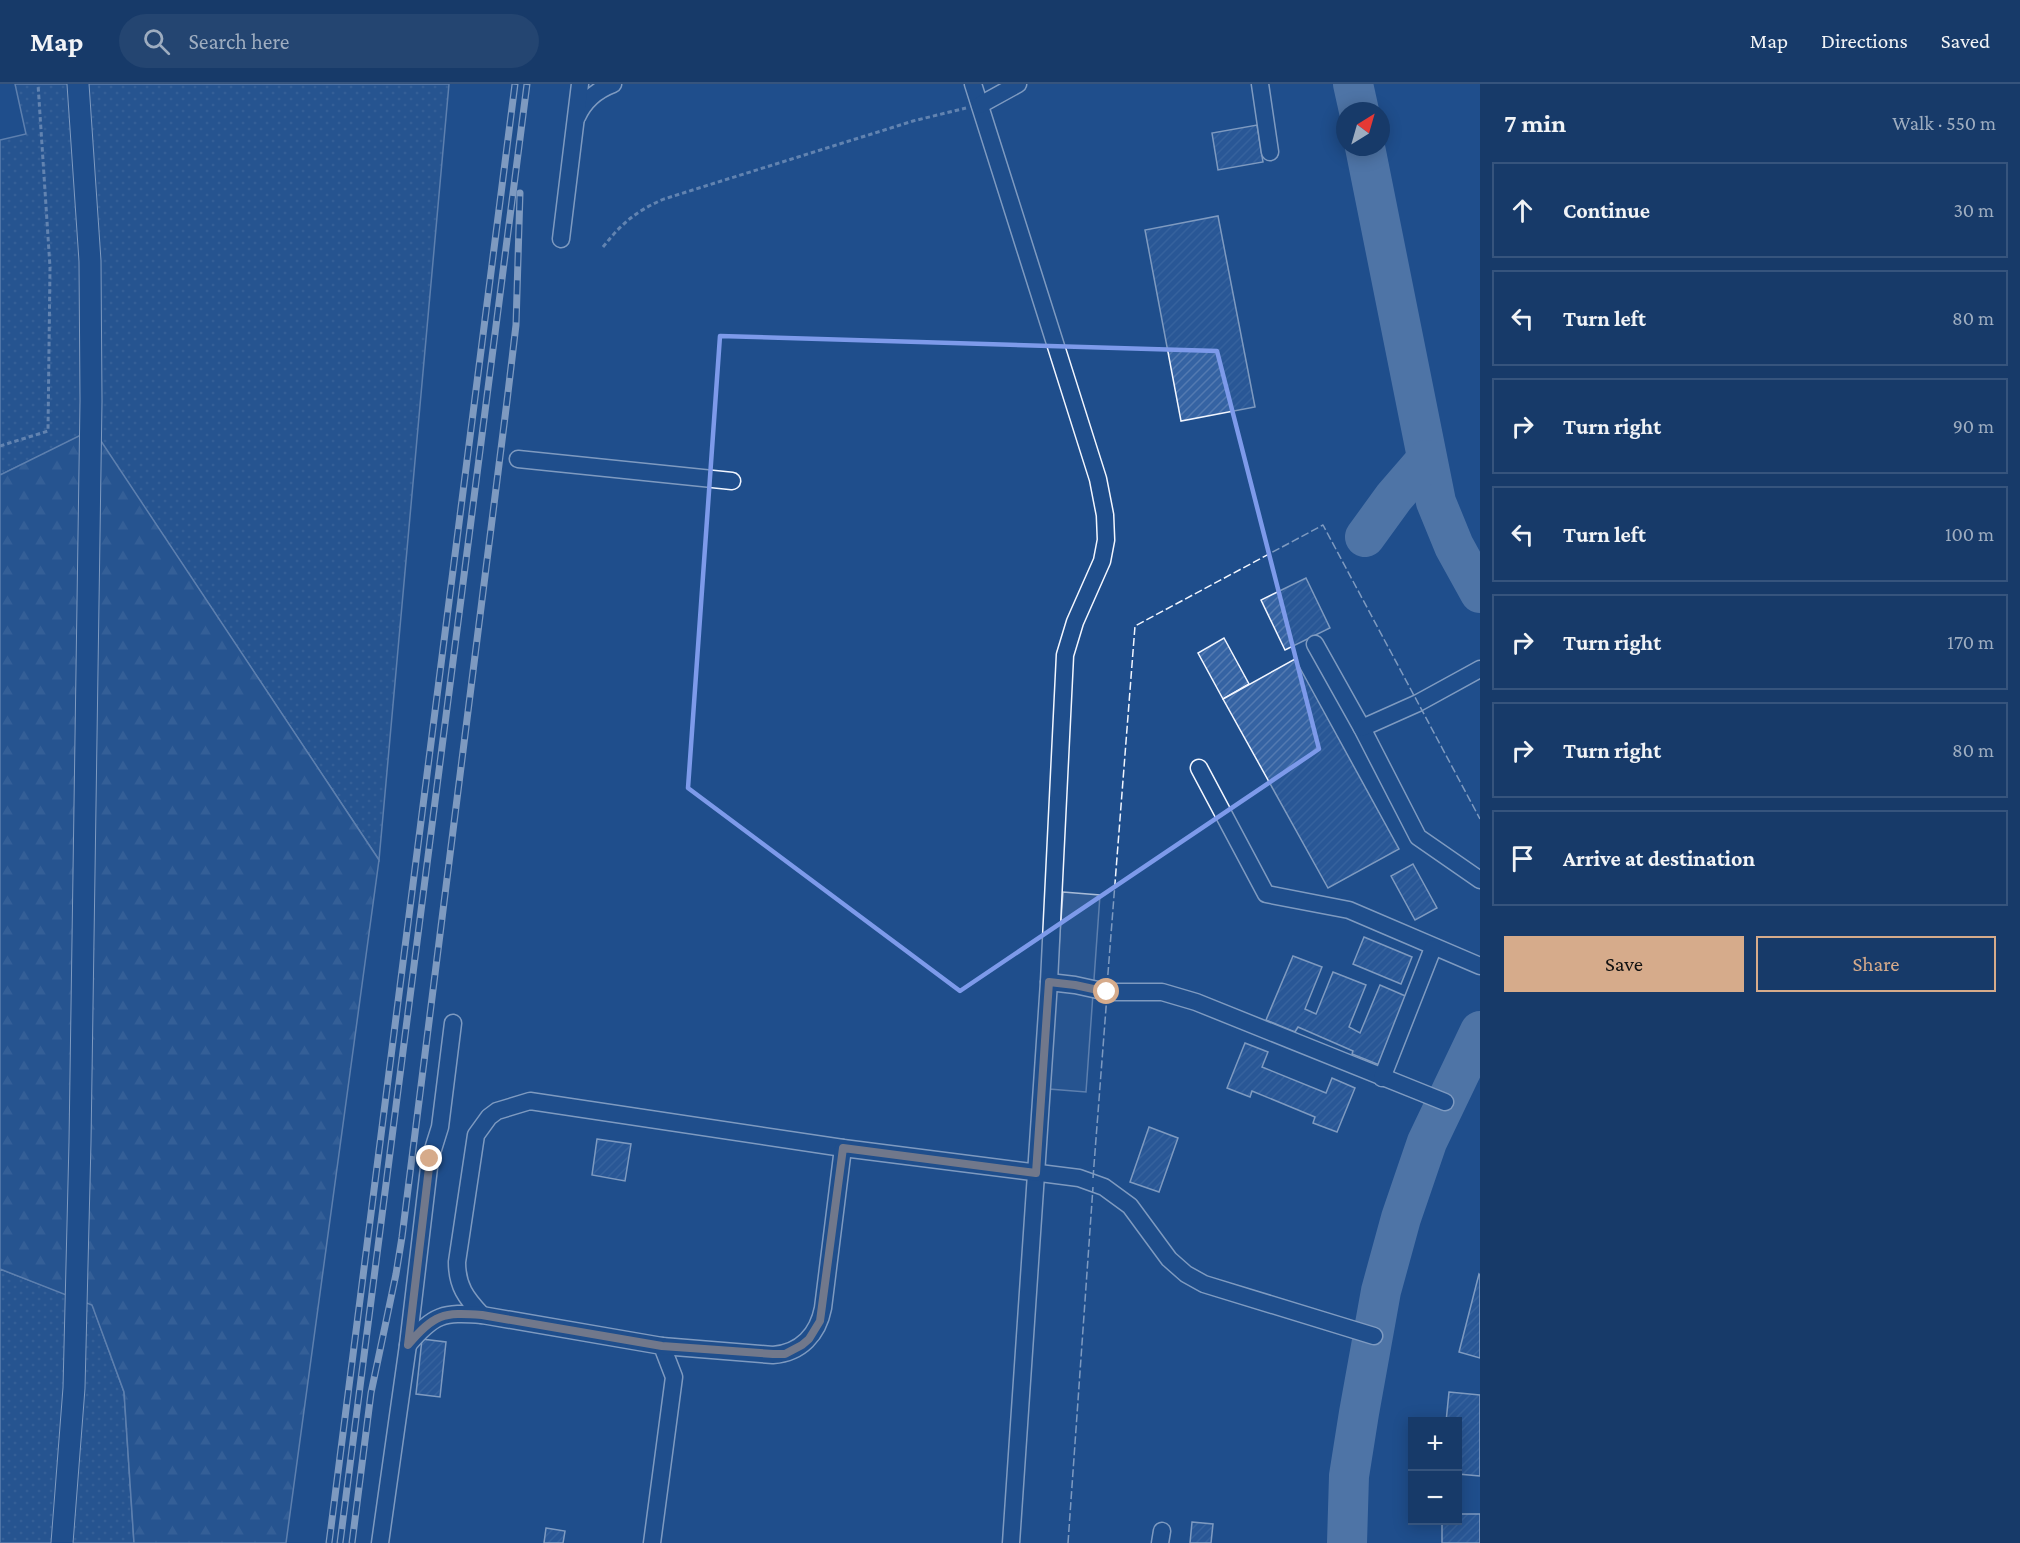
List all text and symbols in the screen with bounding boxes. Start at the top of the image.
search box [119,14,539,68]
icon: search [140,25,173,58]
text: Map [30,26,83,57]
text: Search here [188,29,289,54]
text: Map [1750,29,1788,53]
text: Directions [1821,29,1908,53]
text: Saved [1941,29,1990,53]
north arrow [1336,102,1390,156]
text: 7 min [1504,109,1566,138]
text: Walk · 550 m [1892,112,1996,134]
icon: ahead [1506,194,1539,227]
text: Continue [1563,198,1650,223]
text: 30 m [1953,199,1994,221]
icon: left [1506,302,1539,335]
text: Turn left [1563,306,1646,331]
text: 80 m [1952,307,1994,329]
icon: right [1506,410,1539,443]
text: Turn right [1563,414,1661,439]
text: 90 m [1953,415,1994,437]
icon: left [1506,518,1539,551]
text: Turn left [1563,522,1646,547]
text: 100 m [1945,523,1994,545]
icon: right [1506,626,1539,659]
text: Turn right [1563,630,1661,655]
text: 170 m [1947,631,1994,653]
icon: right [1506,734,1539,767]
text: Turn right [1563,738,1661,763]
text: 80 m [1952,739,1994,761]
icon: arrive [1506,842,1539,875]
text: Arrive at destination [1563,846,1755,871]
button: Save [1504,936,1744,992]
button: Share [1756,936,1996,992]
route start [1093,978,1119,1004]
route end [416,1145,442,1171]
map controls [1408,1417,1462,1525]
button: + [1408,1417,1462,1471]
button: − [1408,1471,1462,1525]

